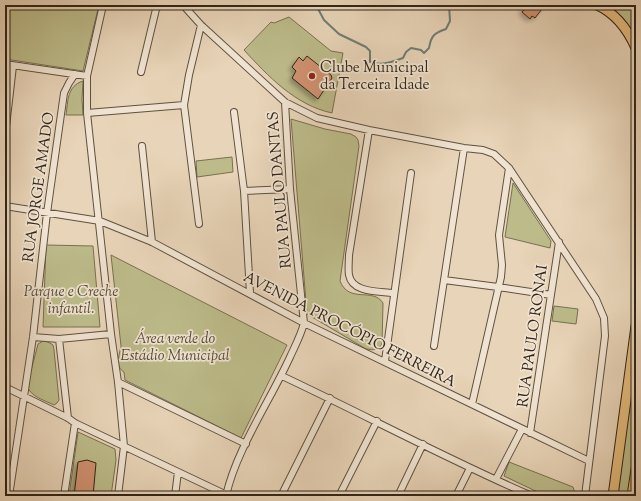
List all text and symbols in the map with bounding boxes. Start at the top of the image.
place label: Clube Municipal da Terceira Idade [320,58,430,96]
marker: Clube Municipal da Terceira Idade [307,71,317,81]
street label: RUA PAULO DANTAS [263,110,298,269]
street label: RUA JORGE AMADO [19,111,60,264]
street label: RUA PAULO RONAI [513,263,554,409]
street label: AVENIDA PROCÓPIO FERREIRA [239,266,460,393]
park label: Parque e Creche infantil. [24,282,118,320]
park label: Área verde do Estádio Municipal [120,328,230,367]

